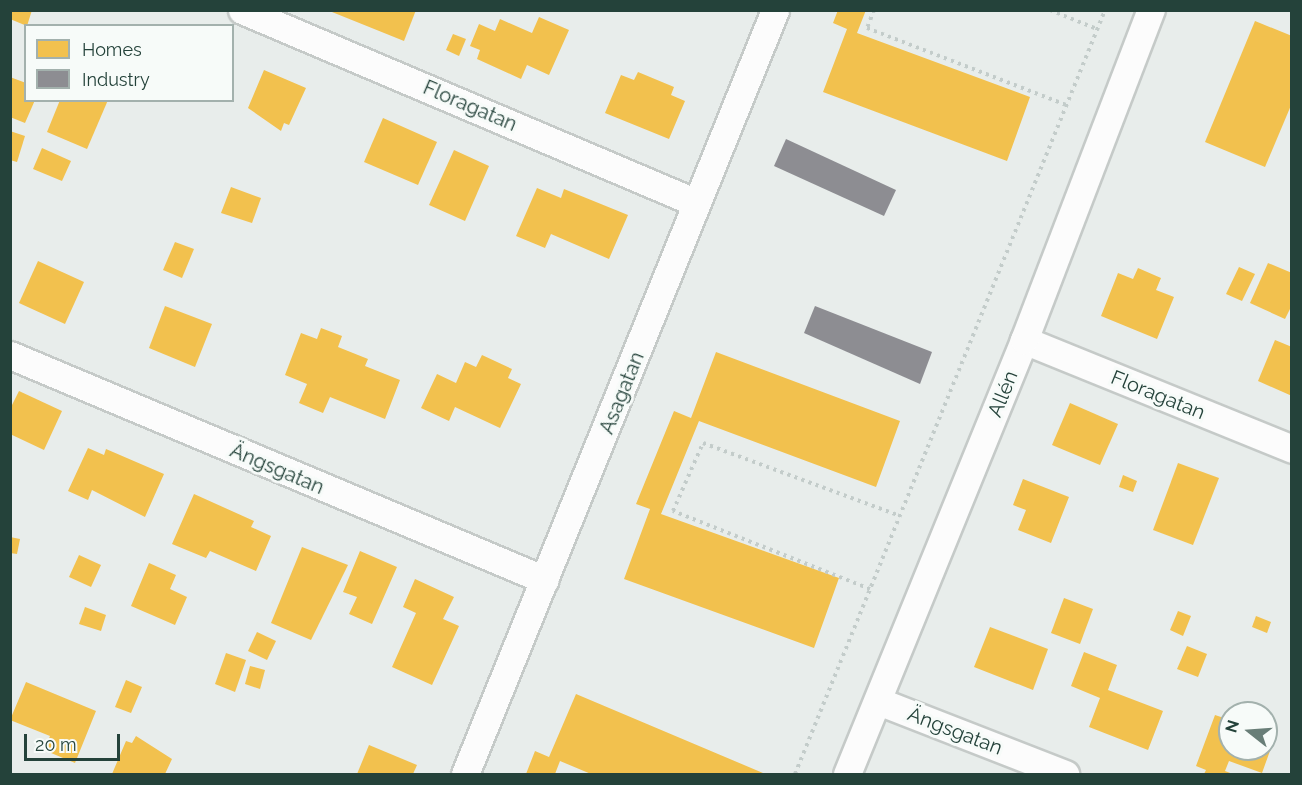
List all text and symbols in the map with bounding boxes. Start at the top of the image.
legend [24,24,234,102]
text: Homes [82,39,142,60]
text: Industry [82,69,150,90]
street label: Floragatan [420,76,520,136]
street label: Asagatan [595,348,649,438]
street label: Floragatan [1107,365,1209,425]
street label: Allén [983,367,1023,421]
street label: Ängsgatan [226,438,328,500]
north arrow [1218,701,1278,761]
street label: Ängsgatan [904,702,1006,760]
text: N [1221,718,1243,735]
scale bar [27,722,123,760]
text: 20 m [35,734,77,755]

